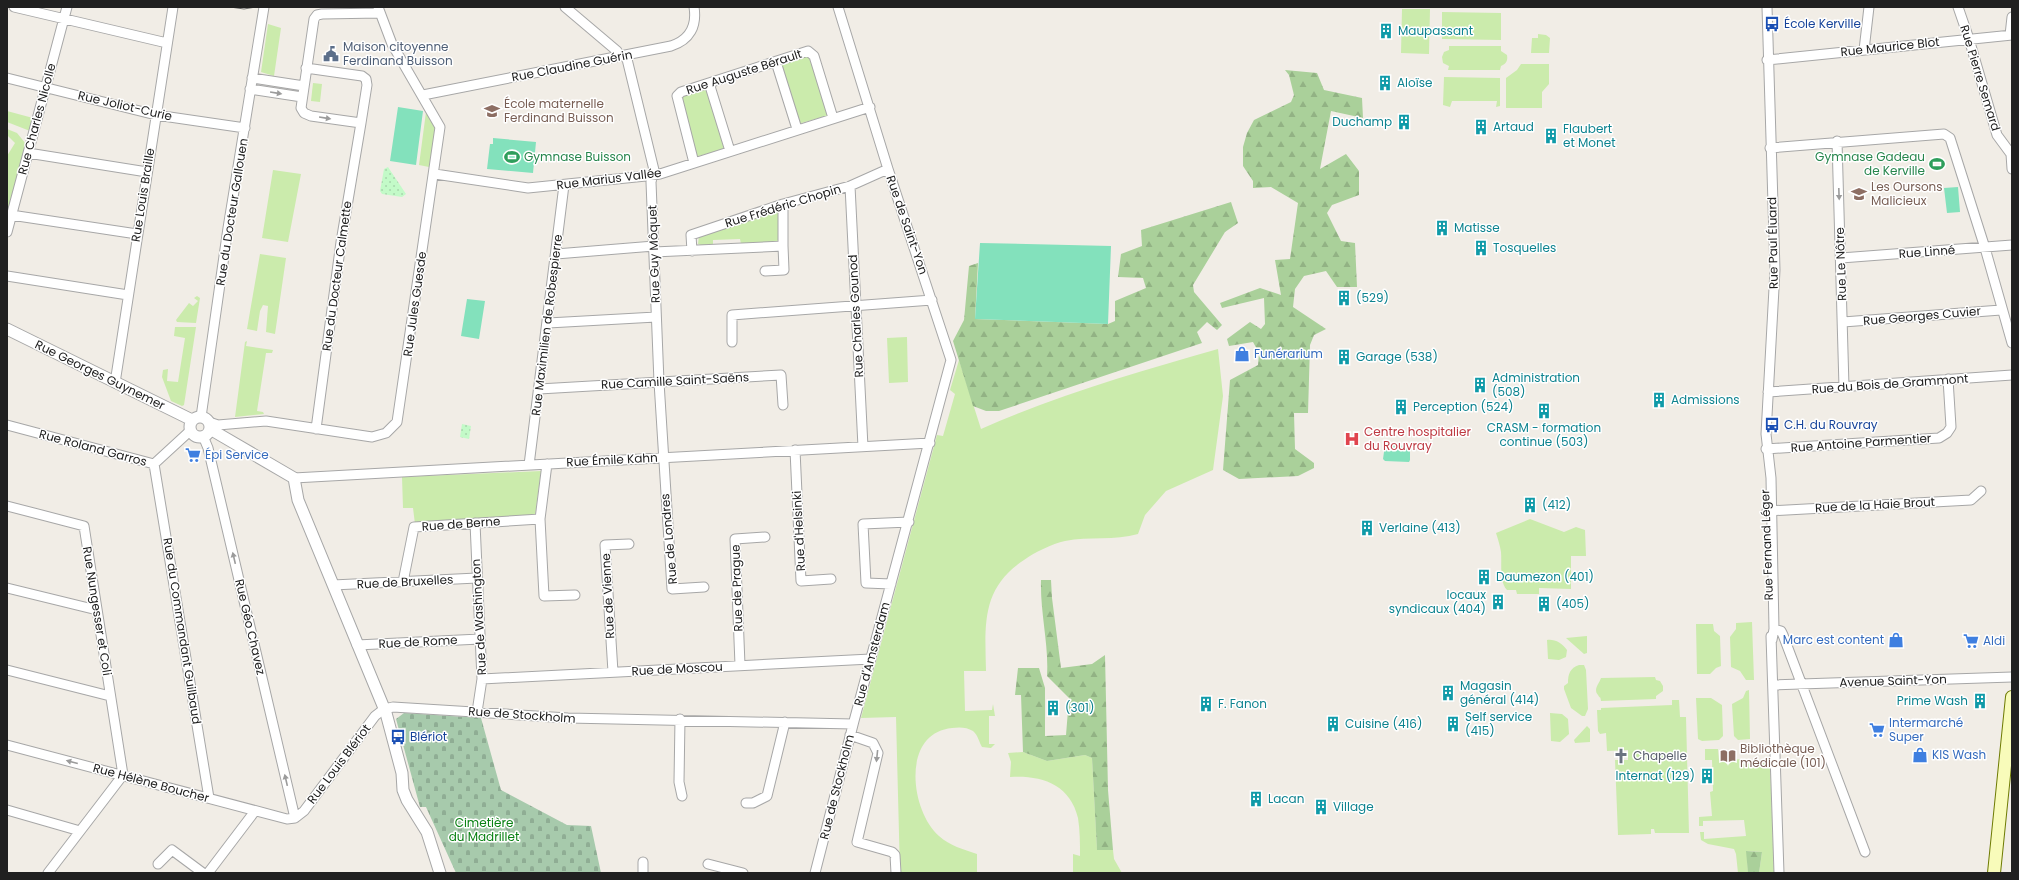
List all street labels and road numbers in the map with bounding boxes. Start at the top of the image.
street label: Rue Pierre Semard [1956,23,2005,133]
street label: Rue Maurice Blot [1840,33,1940,60]
street label: Rue Claudine Guérin [510,45,634,86]
street label: Rue Auguste Bérault [684,45,804,98]
street label: Rue Charles Nicolle [13,61,60,176]
street label: Rue Joliot-Curie [76,86,174,125]
street label: Rue du Docteur Gallouen [211,137,252,287]
street label: Rue Louis Braille [127,147,158,243]
street label: Rue Marius Vallée [555,164,662,193]
street label: Rue de Saint-Yon [883,173,932,277]
street label: Rue Frédéric Chopin [723,180,843,231]
street label: Rue Paul Éluard [1763,197,1782,289]
street label: Rue du Docteur Calmette [318,200,355,352]
street label: Rue Guy Môquet [643,205,664,303]
street label: Rue Le Nôtre [1831,227,1850,301]
street label: Rue Maximilien de Robespierre [527,233,566,417]
street label: Rue Linné [1898,241,1956,262]
street label: Rue Jules Guesde [399,250,430,357]
street label: Rue Charles Gounod [844,254,867,378]
street label: Rue Georges Cuvier [1862,302,1982,329]
street label: Rue Georges Guynemer [32,336,169,414]
street label: Rue Camille Saint-Saëns [601,368,749,393]
street label: Rue du Bois de Grammont [1811,370,1969,397]
street label: Rue Roland Garros [37,425,149,470]
street label: Rue Antoine Parmentier [1790,429,1932,456]
street label: Rue Émile Kahn [566,449,658,470]
street label: Rue Fernand Léger [1756,489,1777,601]
street label: Rue d'Helsinki [788,490,809,572]
street label: Rue de Londres [656,493,681,585]
street label: Rue de la Haie Brout [1815,493,1935,516]
street label: Rue de Berne [421,512,501,535]
street label: Rue du Commandant Guilbaud [159,537,206,725]
street label: Rue de Prague [726,544,747,632]
street label: Rue Nungesser et Coli [79,545,116,677]
street label: Rue de Vienne [597,553,618,639]
street label: Rue de Washington [467,558,490,676]
street label: Rue de Bruxelles [356,570,454,593]
street label: Rue Géo Chavez [231,577,270,677]
street label: Rue d'Amsterdam [849,600,894,708]
street label: Rue de Rome [378,631,458,652]
street label: Rue de Moscou [631,658,723,679]
street label: Avenue Saint-Yon [1839,670,1947,691]
street label: Rue de Stockholm [468,702,576,727]
street label: Rue Louis Blériot [303,720,374,807]
street label: Rue de Stockholm [815,733,858,841]
street label: Rue Hélène Boucher [91,759,212,806]

